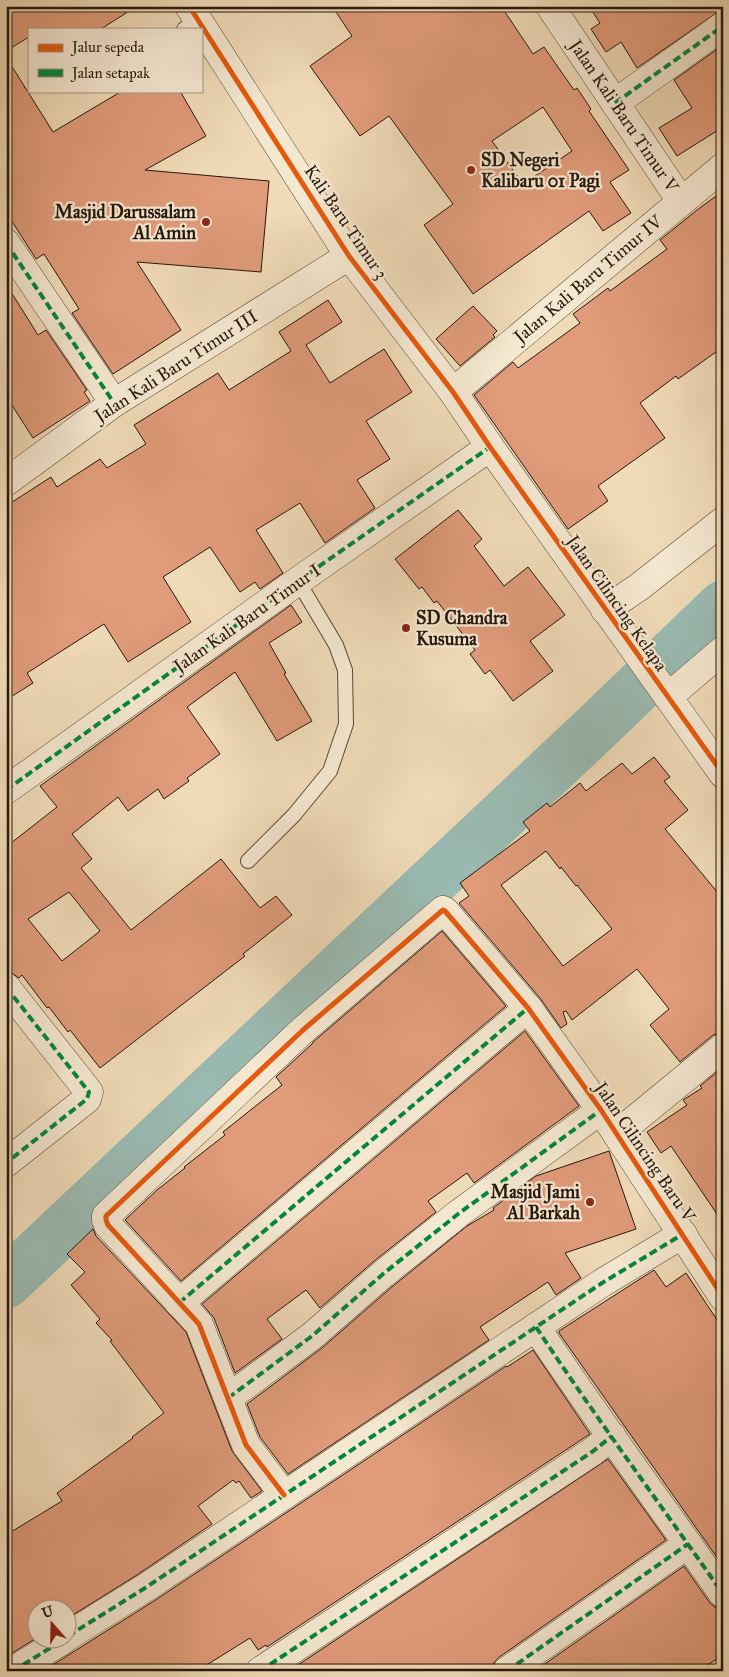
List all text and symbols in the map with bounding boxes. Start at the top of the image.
legend [28,28,202,92]
street label: Jalan Kali Baru Timur V [563,34,684,198]
text: Jalur sepeda [70,38,145,57]
text: Jalan setapak [70,64,150,83]
place label: SD Negeri Kalibaru 01 Pagi [481,149,601,193]
street label: Kali Baru Timur 3 [300,160,392,284]
marker: SD Negeri Kalibaru 01 Pagi [465,164,477,176]
place label: Masjid Darussalam Al Amin [55,201,197,244]
street label: Jalan Kali Baru Timur IV [508,209,669,350]
marker: Masjid Darussalam Al Amin [200,216,212,228]
street label: Jalan Kali Baru Timur III [89,305,262,429]
street label: Jalan Cilincing Kelapa [560,529,672,676]
street label: Jalan Kali Baru Timur I [168,559,326,679]
place label: SD Chandra Kusuma [416,607,508,650]
marker: SD Chandra Kusuma [400,622,412,634]
street label: Jalan Cilincing Baru V [588,1076,701,1228]
place label: Masjid Jami Al Barkah [491,1181,581,1224]
marker: Masjid Jami Al Barkah [584,1196,596,1208]
north arrow [28,1600,78,1650]
text: U [40,1602,57,1622]

